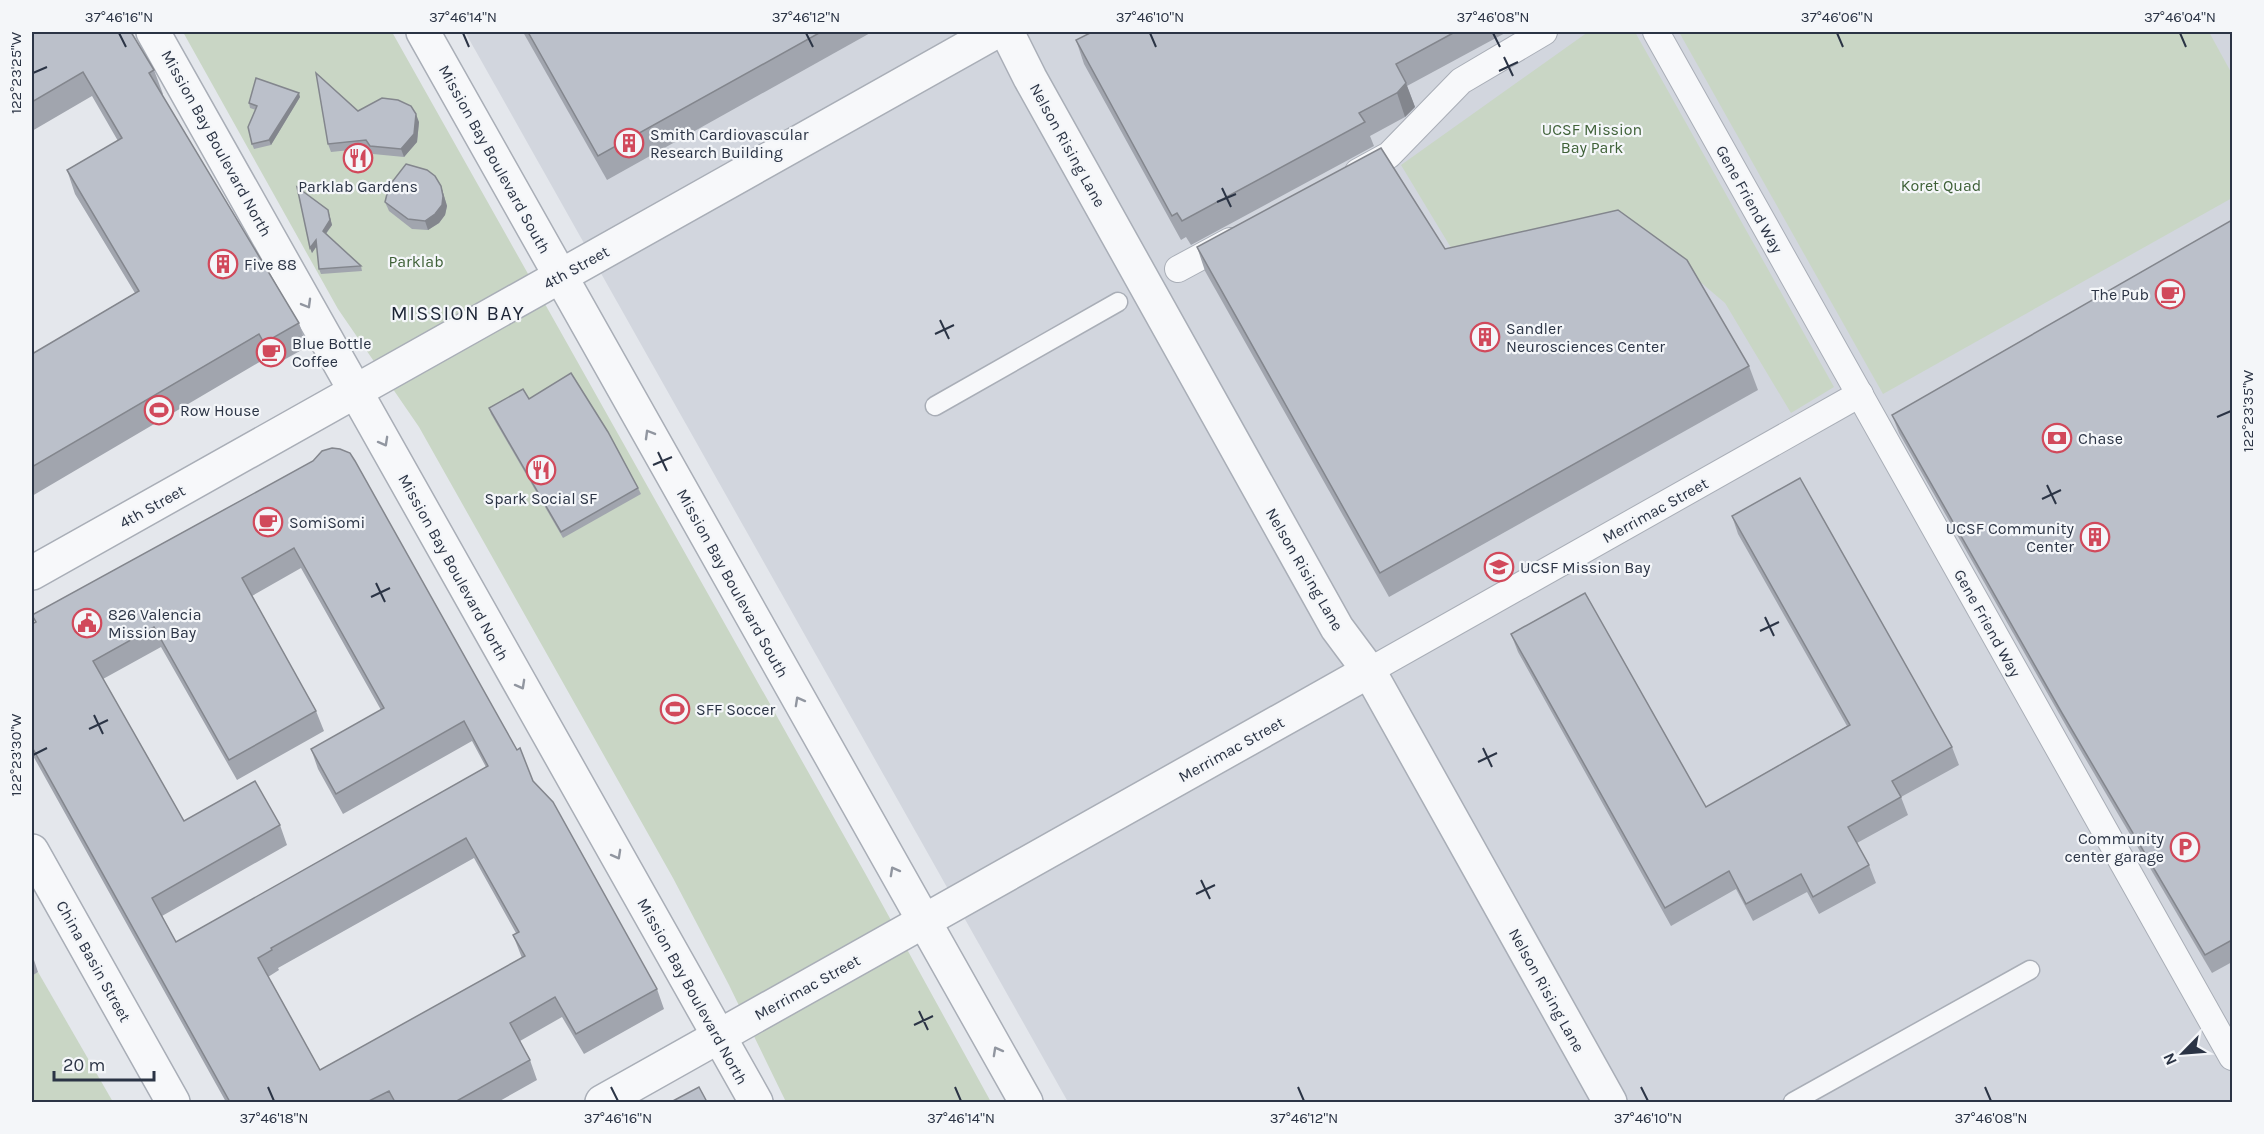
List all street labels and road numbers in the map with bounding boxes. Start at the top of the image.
street label: Mission Bay Boulevard North [157,47,276,240]
street label: Mission Bay Boulevard South [435,62,554,257]
street label: Nelson Rising Lane [1026,80,1109,210]
street label: Gene Friend Way [1712,142,1787,257]
street label: 4th Street [540,242,612,293]
street label: Mission Bay Boulevard North [394,471,513,664]
street label: Merrimac Street [1599,474,1711,547]
street label: 4th Street [116,481,188,532]
street label: Mission Bay Boulevard South [673,486,792,681]
street label: Nelson Rising Lane [1262,504,1347,634]
street label: Gene Friend Way [1950,566,2025,681]
street label: Merrimac Street [1175,713,1287,786]
street label: Mission Bay Boulevard North [633,895,752,1088]
street label: China Basin Street [52,897,135,1025]
street label: Nelson Rising Lane [1505,925,1588,1055]
street label: Merrimac Street [751,951,863,1024]

